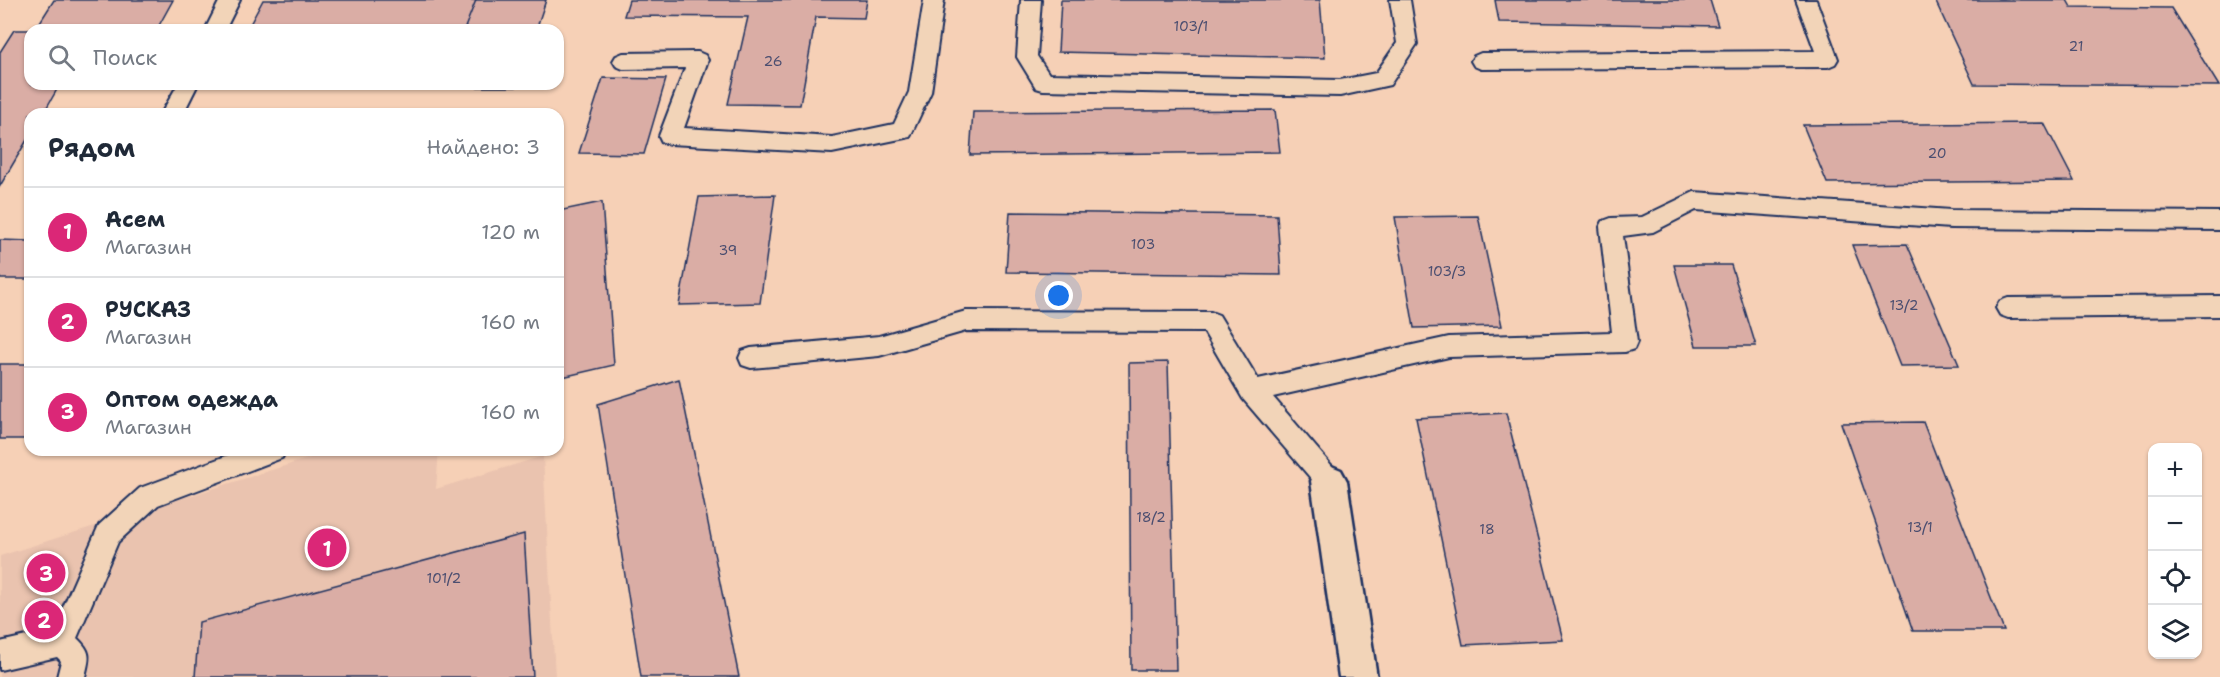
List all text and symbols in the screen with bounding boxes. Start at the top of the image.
house number: 103/1 [1174,17,1208,35]
search box [24,24,564,90]
house number: 21 [2069,37,2083,55]
icon: search [45,41,78,74]
text: Поиск [93,43,157,72]
house number: 26 [764,52,783,70]
text: Рядом [48,130,135,165]
text: Найдено: 3 [427,134,540,160]
house number: 20 [1927,144,1947,162]
text: Асем [105,205,165,234]
text: 1 [63,219,72,245]
text: 120 m [481,219,540,245]
text: Магазин [105,234,192,260]
house number: 103 [1131,235,1155,253]
house number: 39 [719,241,737,259]
house number: 103/3 [1428,262,1466,280]
your location [1044,281,1073,310]
text: РУСКАЗ [105,295,191,324]
house number: 13/2 [1889,296,1919,314]
text: 2 [61,309,75,335]
text: 160 m [481,309,540,335]
text: Магазин [105,324,192,350]
text: Оптом одежда [105,385,278,414]
text: 3 [61,399,75,425]
text: 160 m [481,399,540,425]
text: Магазин [105,414,192,440]
map controls [2148,443,2202,659]
button: + [2148,443,2202,497]
button: − [2148,497,2202,551]
house number: 18/2 [1136,508,1166,526]
house number: 13/1 [1907,518,1933,536]
house number: 18 [1479,520,1495,538]
pin: 1 [308,526,346,570]
pin: 3 [26,550,66,596]
button: locate [2148,551,2202,605]
house number: 101/2 [427,569,461,587]
pin: 2 [24,598,63,642]
button: layers [2148,605,2202,659]

